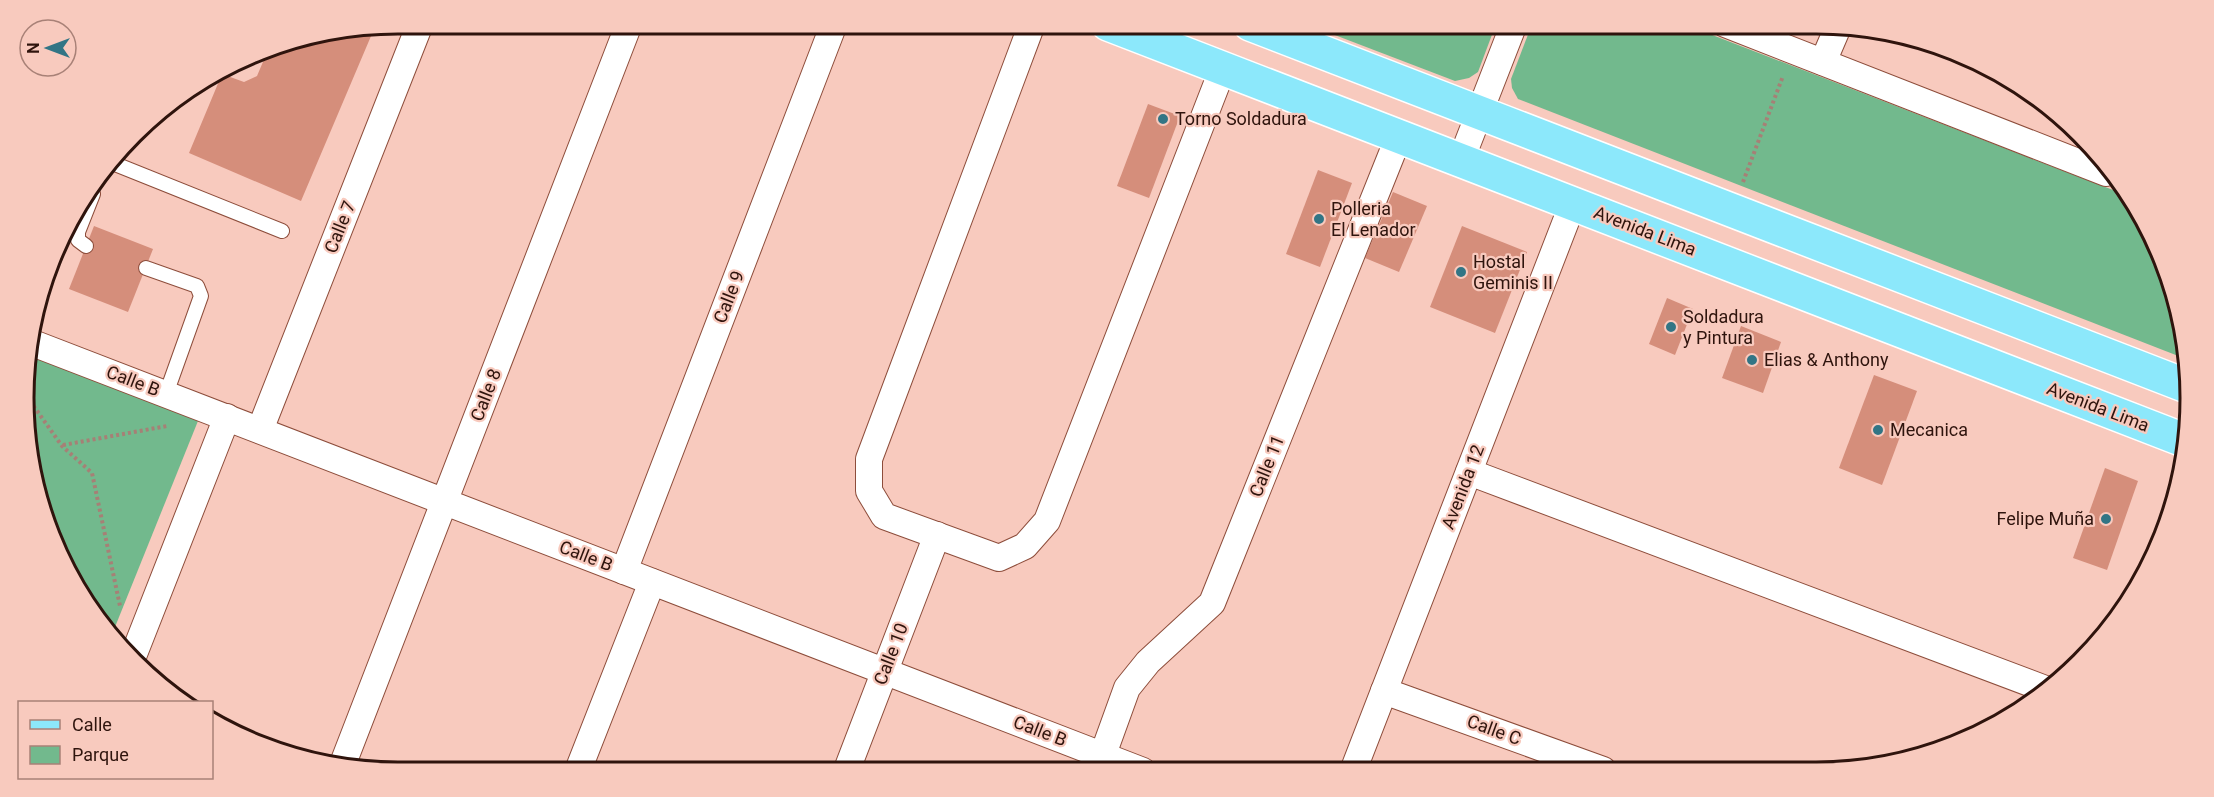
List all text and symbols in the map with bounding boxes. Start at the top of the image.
north arrow [18,18,78,78]
text: N [24,42,43,54]
place label: Torno Soldadura [1175,108,1307,129]
marker: Torno Soldadura [1156,112,1170,126]
street label: Calle 7 [320,198,359,256]
place label: Polleria El Lenador [1331,198,1416,240]
street label: Avenida Lima [1591,201,1699,260]
marker: Polleria El Lenador [1312,212,1326,226]
place label: Hostal Geminis II [1473,251,1553,293]
marker: Hostal Geminis II [1454,265,1468,279]
street label: Calle 9 [709,268,748,326]
place label: Soldadura y Pintura [1683,306,1764,348]
marker: Soldadura y Pintura [1664,320,1678,334]
place label: Elias & Anthony [1764,349,1889,370]
marker: Elias & Anthony [1745,353,1759,367]
street label: Calle B [104,361,163,400]
street label: Calle 8 [466,366,505,424]
street label: Avenida Lima [2044,377,2152,436]
place label: Mecanica [1890,419,1968,440]
marker: Mecanica [1871,423,1885,437]
street label: Calle 11 [1245,432,1288,500]
street label: Avenida 12 [1437,442,1488,532]
place label: Felipe Muña [1996,508,2094,529]
marker: Felipe Muña [2099,512,2113,526]
street label: Calle B [557,536,616,575]
street label: Calle 10 [869,620,912,688]
legend [18,701,213,779]
street label: Calle C [1464,710,1524,749]
street label: Calle B [1011,711,1070,750]
text: Calle [72,714,112,735]
text: Parque [72,744,129,765]

